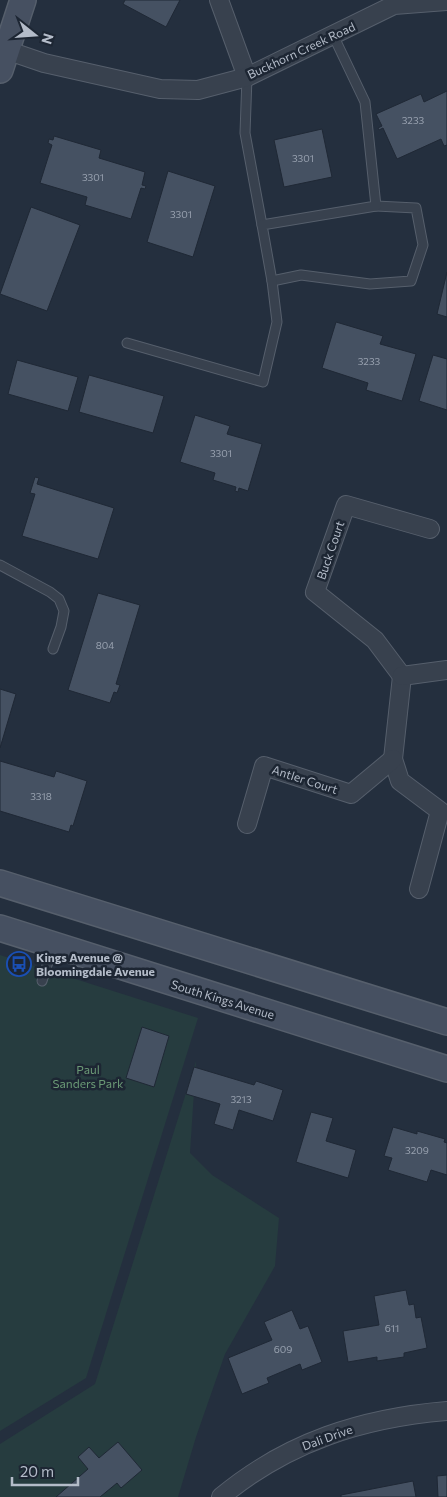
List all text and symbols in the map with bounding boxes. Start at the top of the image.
north arrow [10,10,60,60]
street label: Buckhorn Creek Road [245,19,357,81]
text: N [38,31,58,46]
house number: 3233 [402,114,425,126]
house number: 3301 [292,152,314,164]
house number: 3301 [82,171,104,183]
house number: 3301 [170,208,192,220]
house number: 3233 [358,355,381,367]
house number: 3301 [210,447,232,459]
street label: Buck Court [313,519,347,581]
house number: 804 [96,639,114,651]
street label: Antler Court [270,762,340,796]
house number: 3318 [30,790,52,802]
place label: Kings Avenue @ Bloomingdale Avenue [36,950,155,978]
bus stop icon: Kings Avenue @ Bloomingdale Avenue [6,951,32,977]
street label: South Kings Avenue [170,977,276,1021]
park label: Paul Sanders Park [53,1062,124,1090]
house number: 3213 [230,1093,252,1105]
house number: 3209 [405,1144,429,1156]
house number: 611 [385,1322,399,1334]
house number: 609 [274,1343,292,1355]
street label: Dali Drive [300,1421,354,1453]
scale bar [12,1454,79,1486]
text: 20 m [20,1462,54,1480]

